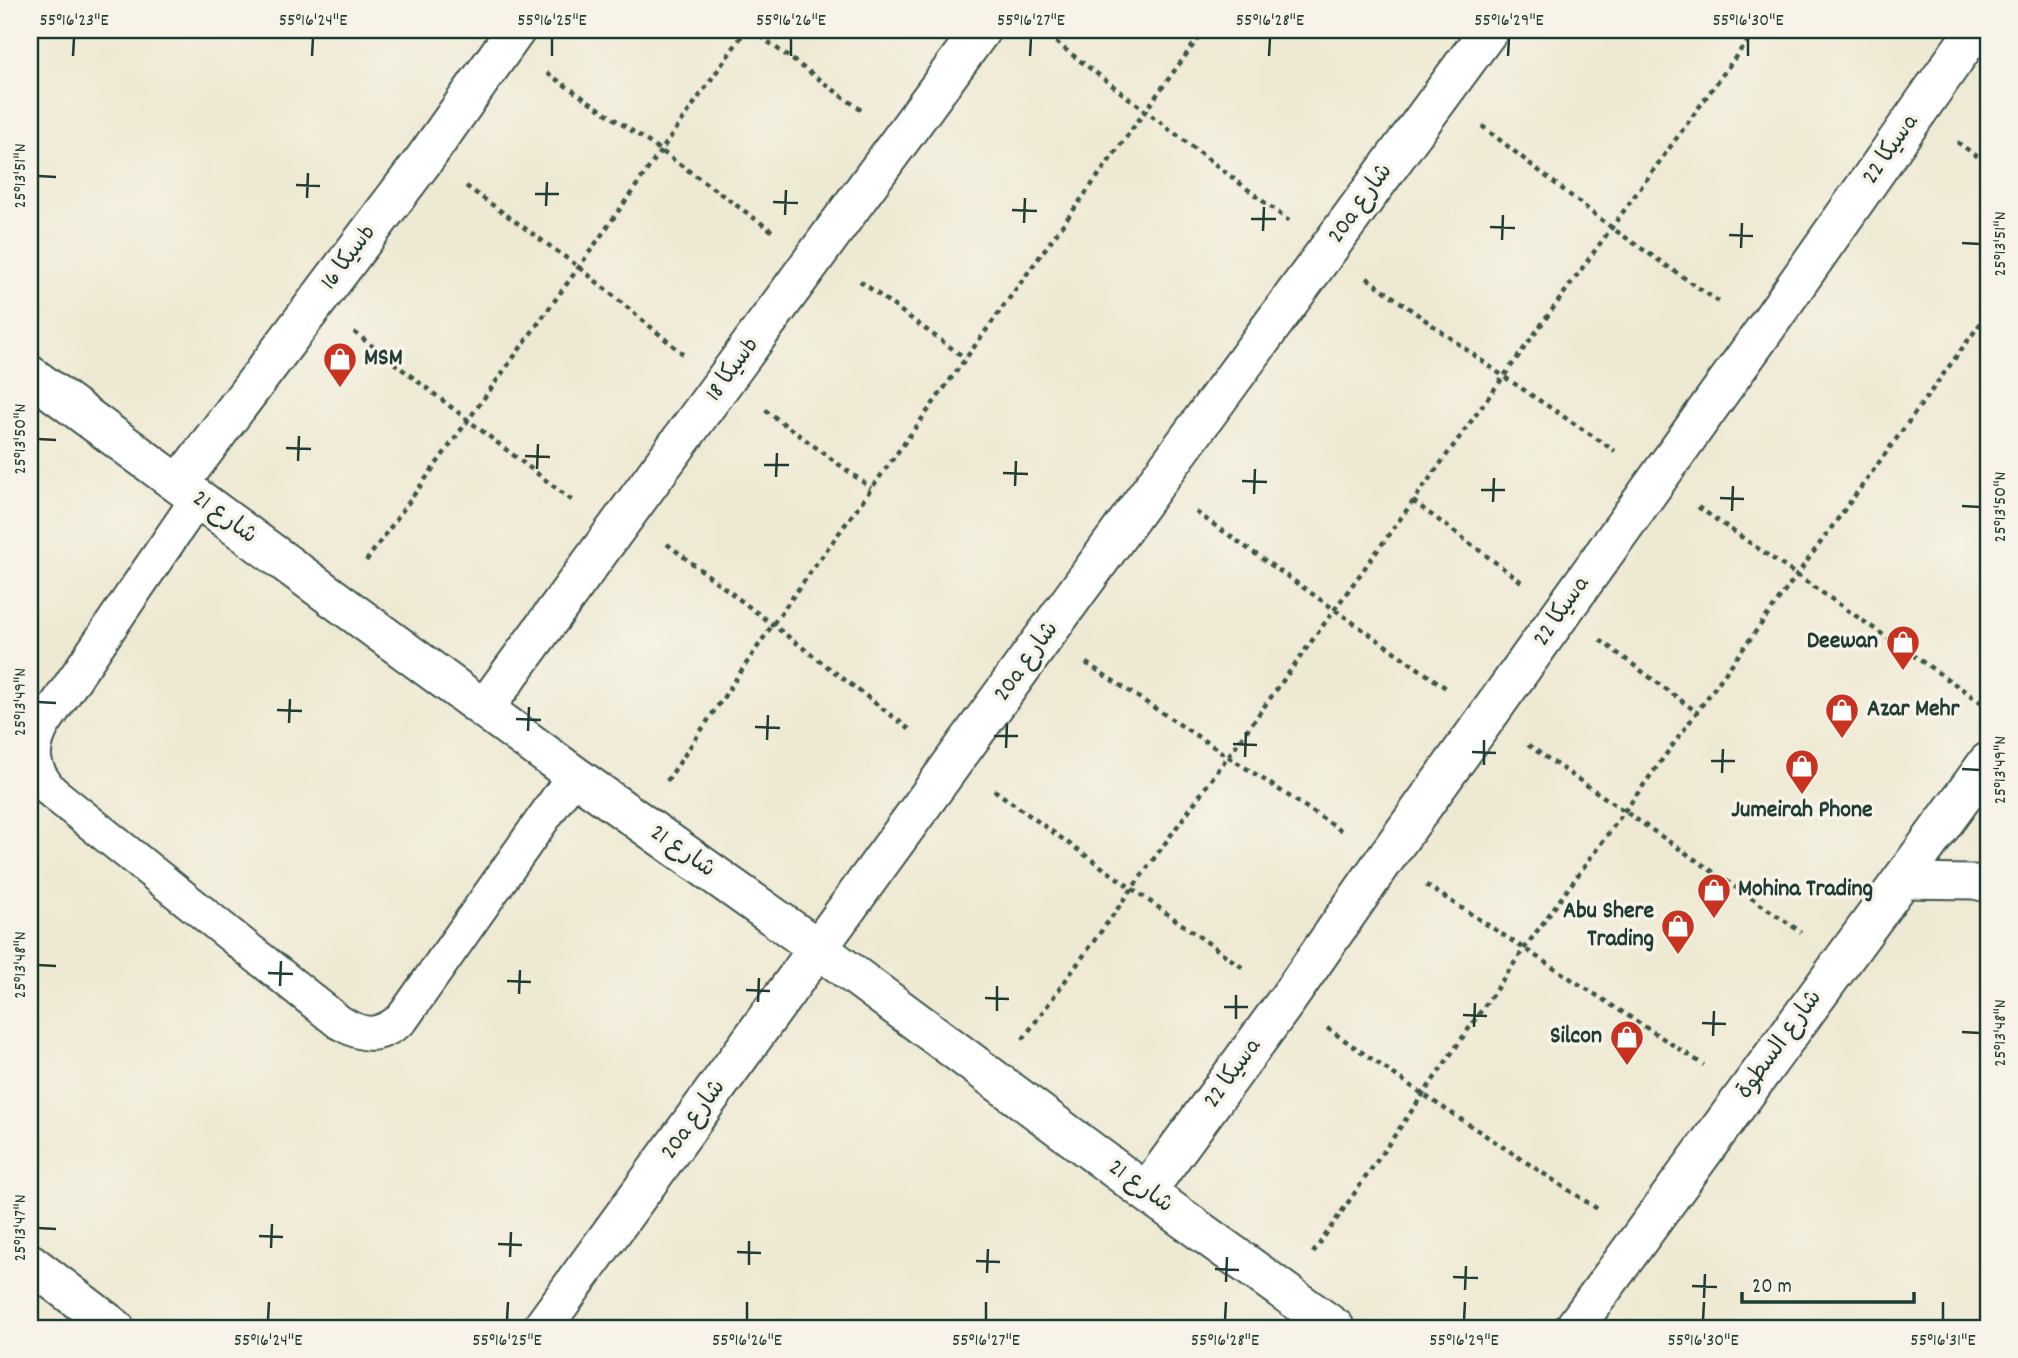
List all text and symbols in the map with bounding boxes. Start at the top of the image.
text: 55°16'23"E [39,9,109,34]
text: 55°16'24"E [279,9,347,34]
text: 55°16'25"E [517,9,587,34]
text: 55°16'26"E [756,9,826,34]
text: 55°16'27"E [997,9,1065,34]
text: 55°16'28"E [1236,9,1304,34]
text: 55°16'29"E [1474,9,1544,34]
text: 55°16'30"E [1712,9,1784,34]
street label: سيكا 22a [1854,107,1928,192]
text: 25°13'51"N [9,143,34,209]
street label: 20a شارع [1320,157,1402,251]
text: 25°13'51"N [1989,211,2014,277]
street label: سيكا 16b [313,218,385,298]
street label: سيكا 18b [698,331,768,409]
shop icon: MSM [321,340,359,389]
place label: MSM [364,342,403,376]
text: 25°13'50"N [9,404,34,474]
text: 25°13'50"N [1989,472,2014,542]
street label: شارع 21 [184,483,264,553]
street label: سيكا 22a [1525,569,1599,654]
street label: 20a شارع [986,615,1068,709]
shop icon: Deewan [1884,623,1922,672]
place label: Deewan [1807,625,1878,659]
text: 25°13'49"N [9,668,34,736]
shop icon: Azar Mehr [1823,691,1861,740]
place label: Azar Mehr [1867,693,1960,727]
text: 25°13'49"N [1989,736,2014,804]
shop icon: Jumeirah Phone [1783,747,1821,796]
place label: Jumeirah Phone [1731,794,1873,828]
street label: شارع 21 [642,817,722,887]
shop icon: Mohina Trading [1695,871,1733,920]
place label: Mohina Trading [1738,873,1873,907]
place label: Abu Shere Trading [1563,895,1654,957]
shop icon: Abu Shere Trading [1659,907,1697,956]
text: 25°13'48"N [9,931,34,999]
street label: شارع السطوة [1729,983,1831,1107]
text: 25°13'48"N [1989,999,2014,1067]
shop icon: Silcon [1608,1018,1646,1067]
place label: Silcon [1550,1020,1602,1054]
street label: سيكا 22a [1196,1031,1270,1116]
street label: 20a شارع [653,1073,735,1167]
street label: شارع 21 [1100,1152,1180,1222]
text: 25°13'47"N [9,1194,34,1262]
scale bar [1742,1260,1913,1304]
text: 20 m [1752,1273,1792,1303]
text: 55°16'24"E [234,1329,302,1354]
text: 55°16'25"E [472,1329,542,1354]
text: 55°16'26"E [712,1329,782,1354]
text: 55°16'27"E [952,1329,1020,1354]
text: 55°16'28"E [1191,1329,1259,1354]
text: 55°16'29"E [1429,1329,1499,1354]
text: 55°16'30"E [1667,1329,1739,1354]
text: 55°16'31"E [1910,1329,1976,1354]

